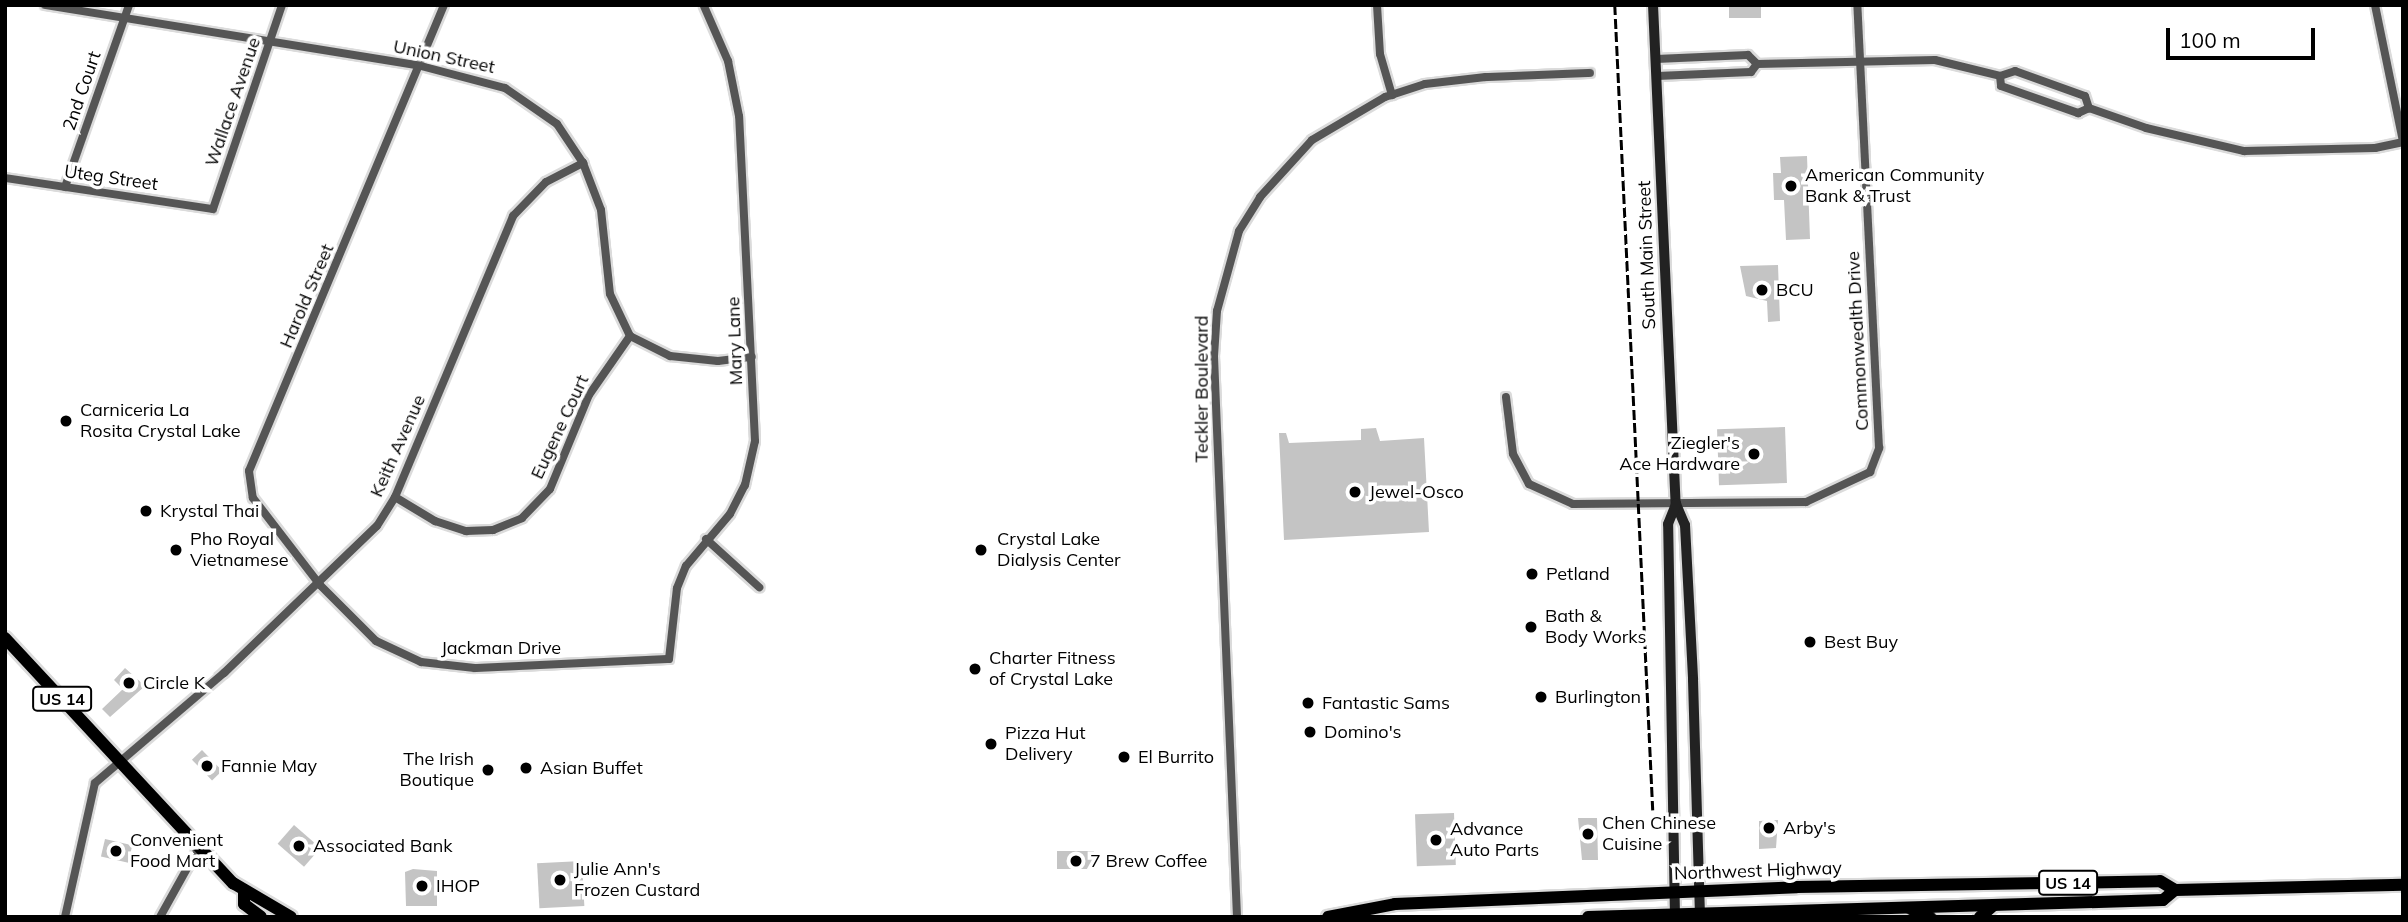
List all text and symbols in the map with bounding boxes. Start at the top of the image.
scale bar [2170,14,2319,58]
text: 100 m [2179,27,2241,53]
street label: Wallace Avenue [201,35,265,169]
street label: Union Street [391,36,497,78]
street label: 2nd Court [58,48,106,134]
street label: Uteg Street [63,161,159,195]
place label: American Community Bank & Trust [1805,165,1984,208]
marker: American Community Bank & Trust [1783,178,1799,194]
street label: South Main Street [1634,180,1660,330]
street label: Harold Street [275,241,339,351]
street label: Commonwealth Drive [1843,251,1873,431]
place label: BCU [1776,279,1814,301]
marker: BCU [1754,282,1770,298]
street label: Mary Lane [723,296,747,386]
street label: Teckler Boulevard [1191,315,1213,463]
street label: Eugene Court [526,372,594,482]
street label: Keith Avenue [366,392,430,500]
place label: Carniceria La Rosita Crystal Lake [80,400,241,442]
marker: Carniceria La Rosita Crystal Lake [58,413,74,429]
place label: Ziegler's Ace Hardware [1619,433,1740,476]
marker: Ziegler's Ace Hardware [1746,446,1762,462]
place label: Jewel-Osco [1369,481,1464,503]
marker: Jewel-Osco [1347,484,1363,500]
place label: Krystal Thai [160,500,259,522]
marker: Krystal Thai [138,503,154,519]
place label: Pho Royal Vietnamese [190,529,289,572]
place label: Crystal Lake Dialysis Center [997,529,1121,572]
marker: Crystal Lake Dialysis Center [971,540,991,560]
marker: Pho Royal Vietnamese [168,542,184,558]
place label: Petland [1546,563,1610,585]
marker: Petland [1524,566,1540,582]
place label: Bath & Body Works [1545,606,1646,648]
marker: Bath & Body Works [1523,619,1539,635]
place label: Best Buy [1824,631,1898,653]
marker: Best Buy [1802,634,1818,650]
street label: Jackman Drive [441,637,561,659]
place label: Charter Fitness of Crystal Lake [989,648,1116,690]
marker: Charter Fitness of Crystal Lake [967,661,983,677]
place label: Circle K [143,672,205,694]
marker: Circle K [121,675,137,691]
road number: US 14 [31,686,94,712]
place label: Burlington [1555,686,1641,708]
marker: Burlington [1533,689,1549,705]
place label: Fantastic Sams [1322,692,1450,714]
marker: Fantastic Sams [1300,695,1316,711]
place label: Domino's [1324,721,1402,743]
place label: Pizza Hut Delivery [1005,723,1086,766]
marker: Domino's [1302,724,1318,740]
marker: Pizza Hut Delivery [983,736,999,752]
place label: El Burrito [1138,746,1214,768]
place label: The Irish Boutique [400,749,474,792]
marker: El Burrito [1116,749,1132,765]
place label: Fannie May [221,755,317,777]
place label: Asian Buffet [540,757,643,779]
marker: Fannie May [199,758,215,774]
marker: Asian Buffet [518,760,534,776]
marker: The Irish Boutique [480,762,496,778]
place label: Chen Chinese Cuisine [1602,813,1716,856]
place label: Arby's [1783,817,1836,839]
place label: Advance Auto Parts [1450,819,1539,862]
marker: Arby's [1761,820,1777,836]
marker: Chen Chinese Cuisine [1580,826,1596,842]
place label: Convenient Food Mart [130,830,223,872]
marker: Advance Auto Parts [1428,832,1444,848]
place label: Associated Bank [313,835,453,857]
marker: Associated Bank [291,838,307,854]
marker: Convenient Food Mart [108,843,124,859]
place label: 7 Brew Coffee [1090,850,1207,872]
marker: 7 Brew Coffee [1068,853,1084,869]
street label: Northwest Highway [1674,857,1842,885]
place label: Julie Ann's Frozen Custard [574,859,700,902]
road number: US 14 [2036,870,2100,896]
marker: Julie Ann's Frozen Custard [552,872,568,888]
place label: IHOP [436,875,480,897]
marker: IHOP [414,878,430,894]

